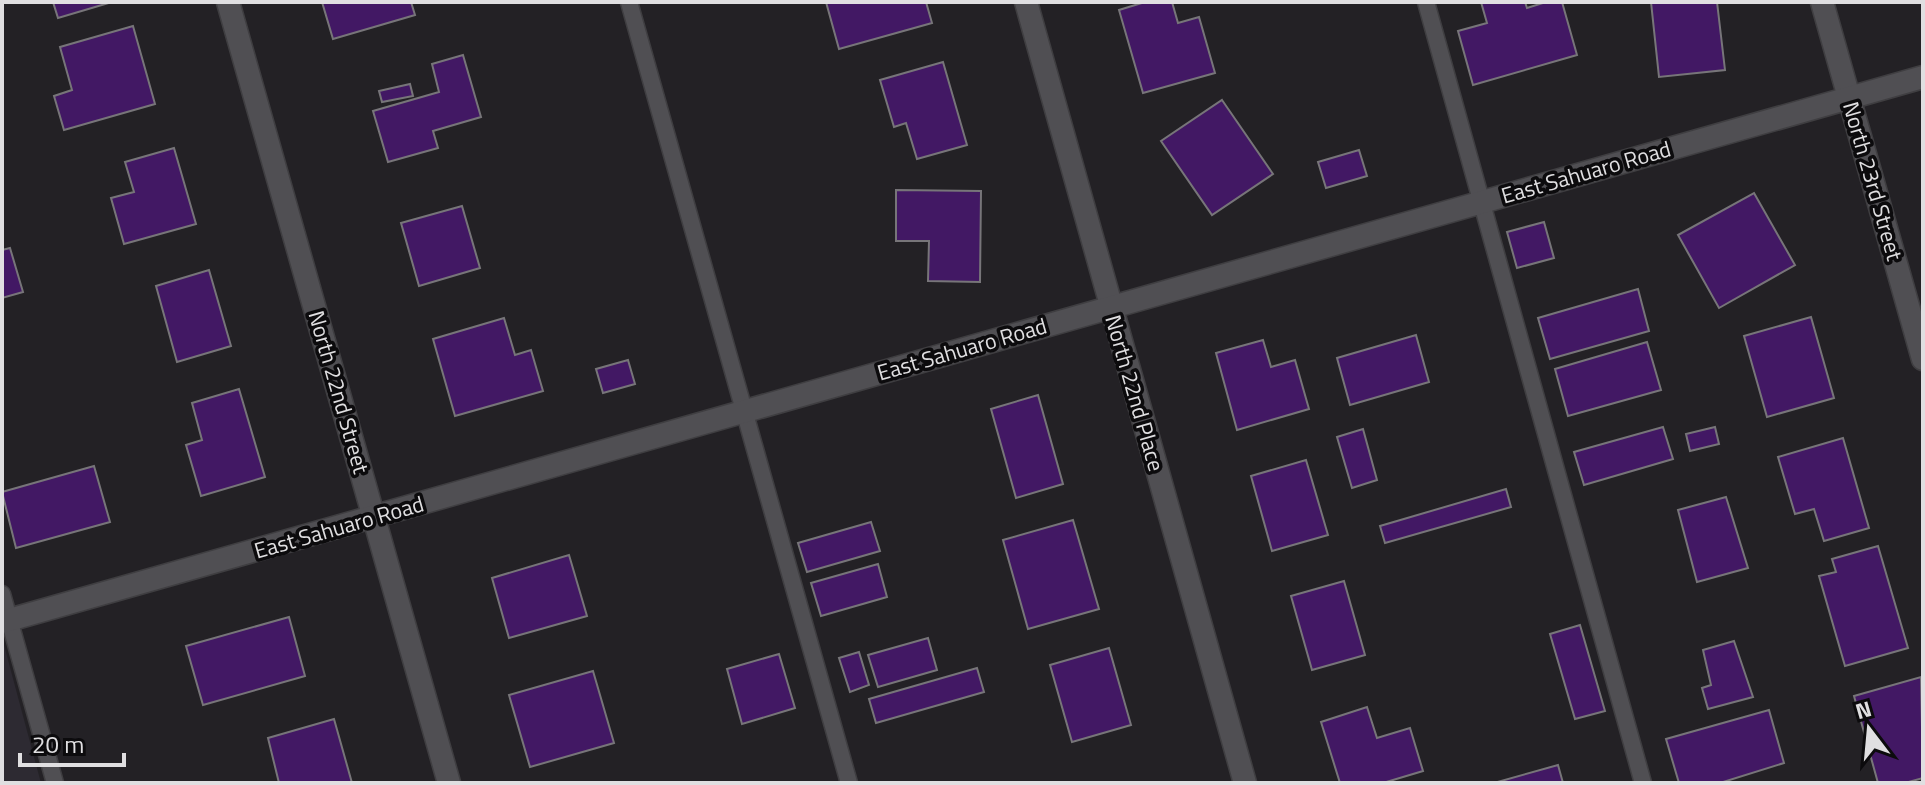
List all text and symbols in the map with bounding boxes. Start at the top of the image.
street label: North 23rd Street [1834,98,1912,265]
street label: East Sahuaro Road [1497,132,1675,212]
street label: North 22nd Street [300,307,379,478]
street label: East Sahuaro Road [873,309,1051,389]
street label: North 22nd Place [1096,311,1174,475]
street label: East Sahuaro Road [250,487,428,567]
north arrow [1829,689,1909,769]
text: N [1851,691,1876,728]
scale bar [20,717,124,767]
text: 20 m [32,726,84,762]

